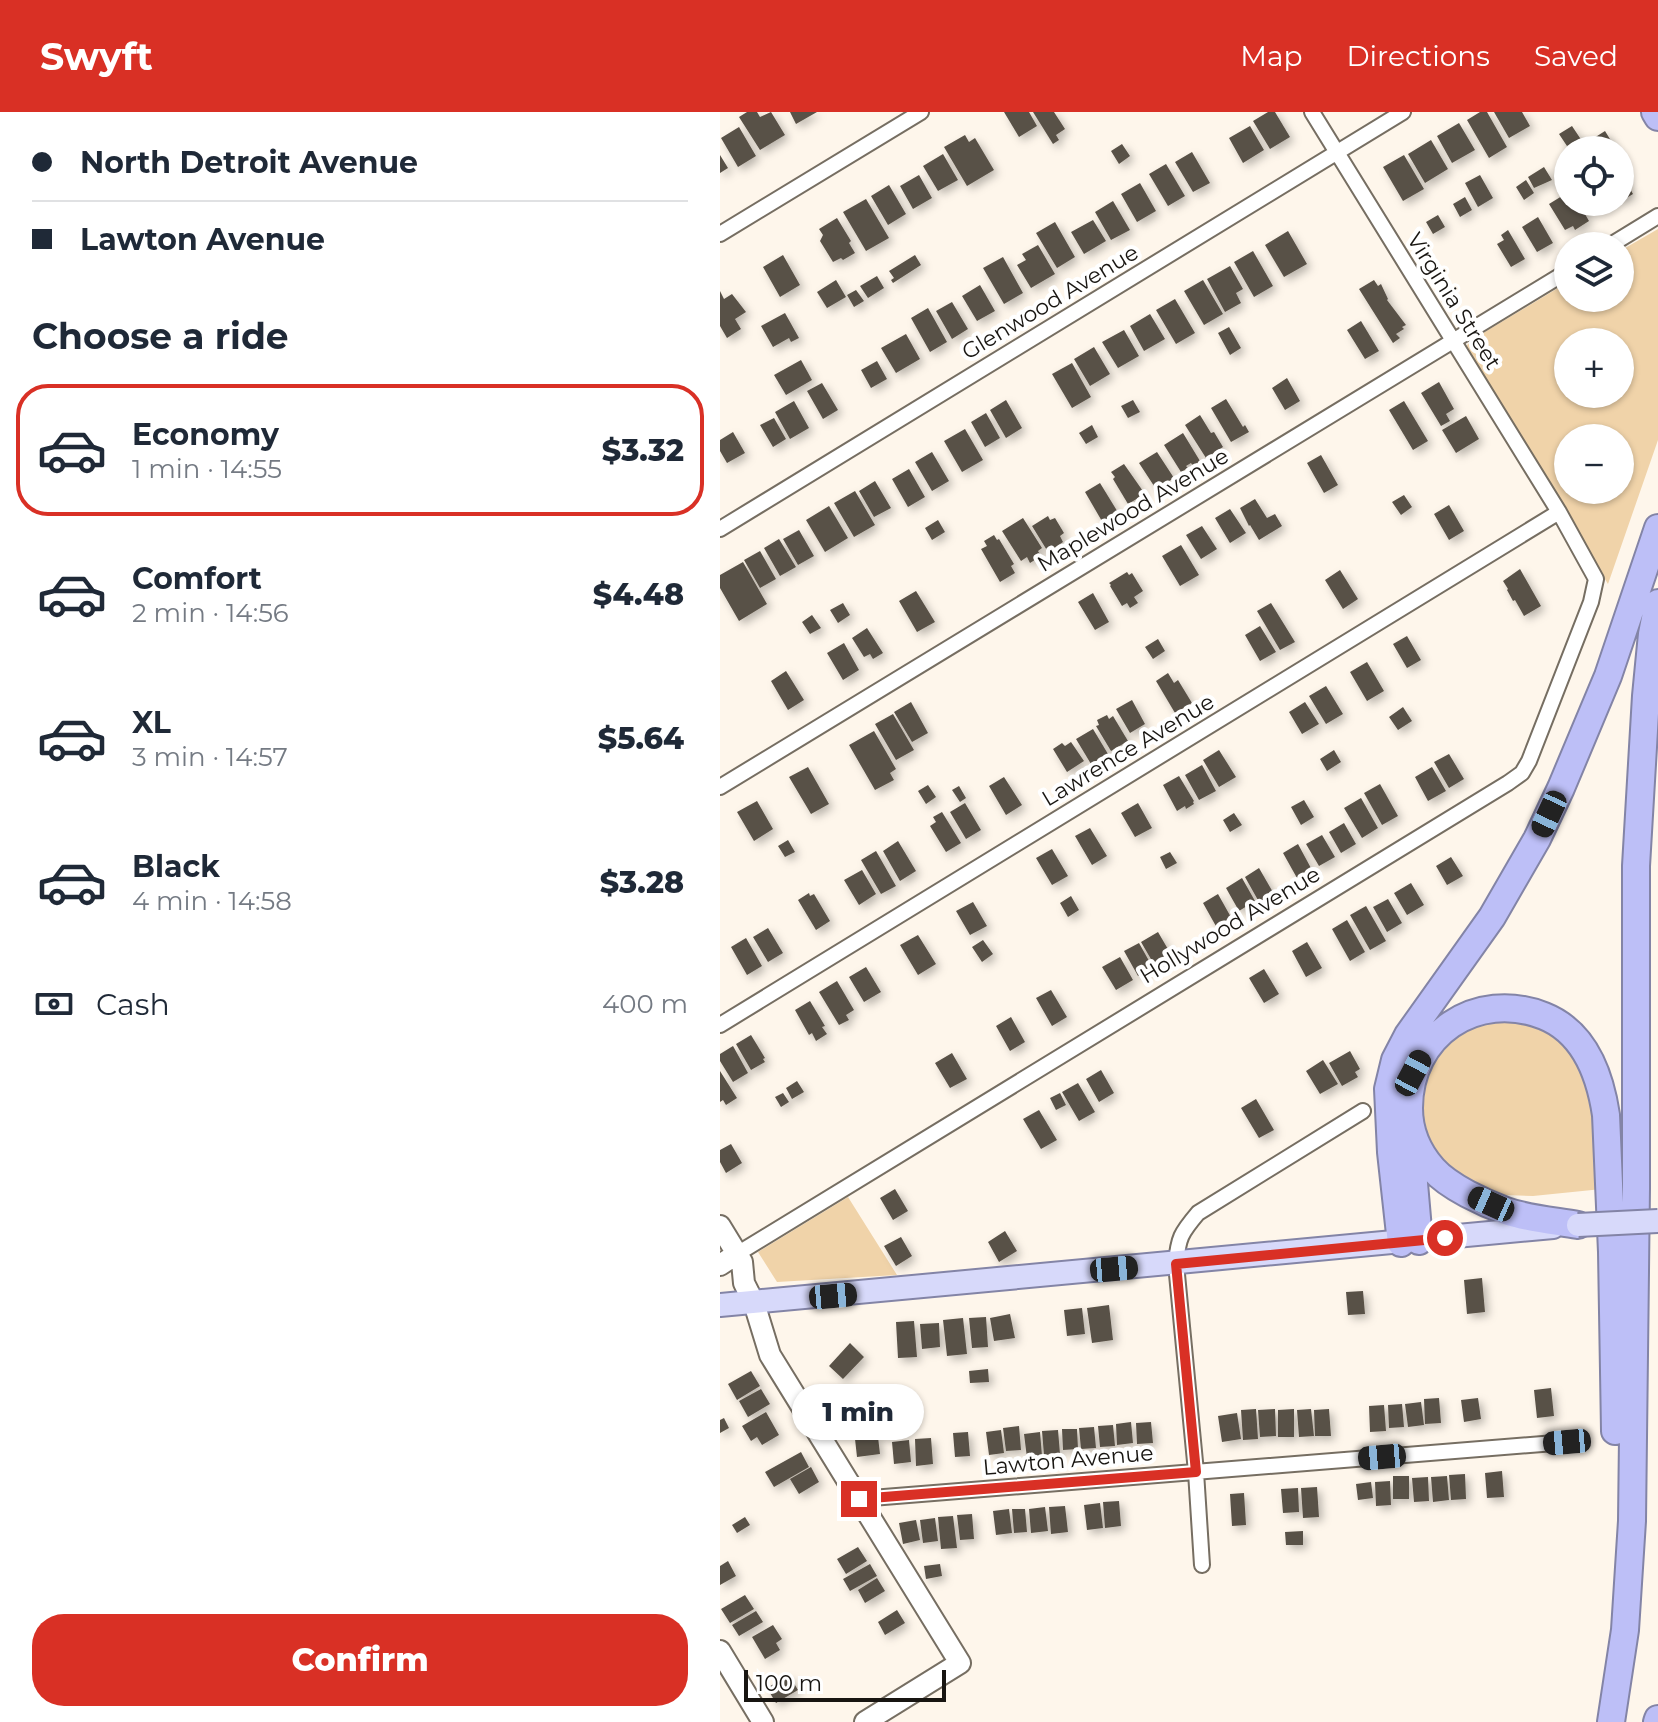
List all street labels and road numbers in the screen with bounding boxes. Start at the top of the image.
street label: Virginia Street [1401,227,1507,375]
street label: Glenwood Avenue [957,239,1143,365]
street label: Maplewood Avenue [1033,442,1233,578]
street label: Lawrence Avenue [1037,688,1219,812]
street label: Hollywood Avenue [1135,860,1325,990]
street label: Lawton Avenue [982,1439,1154,1481]

